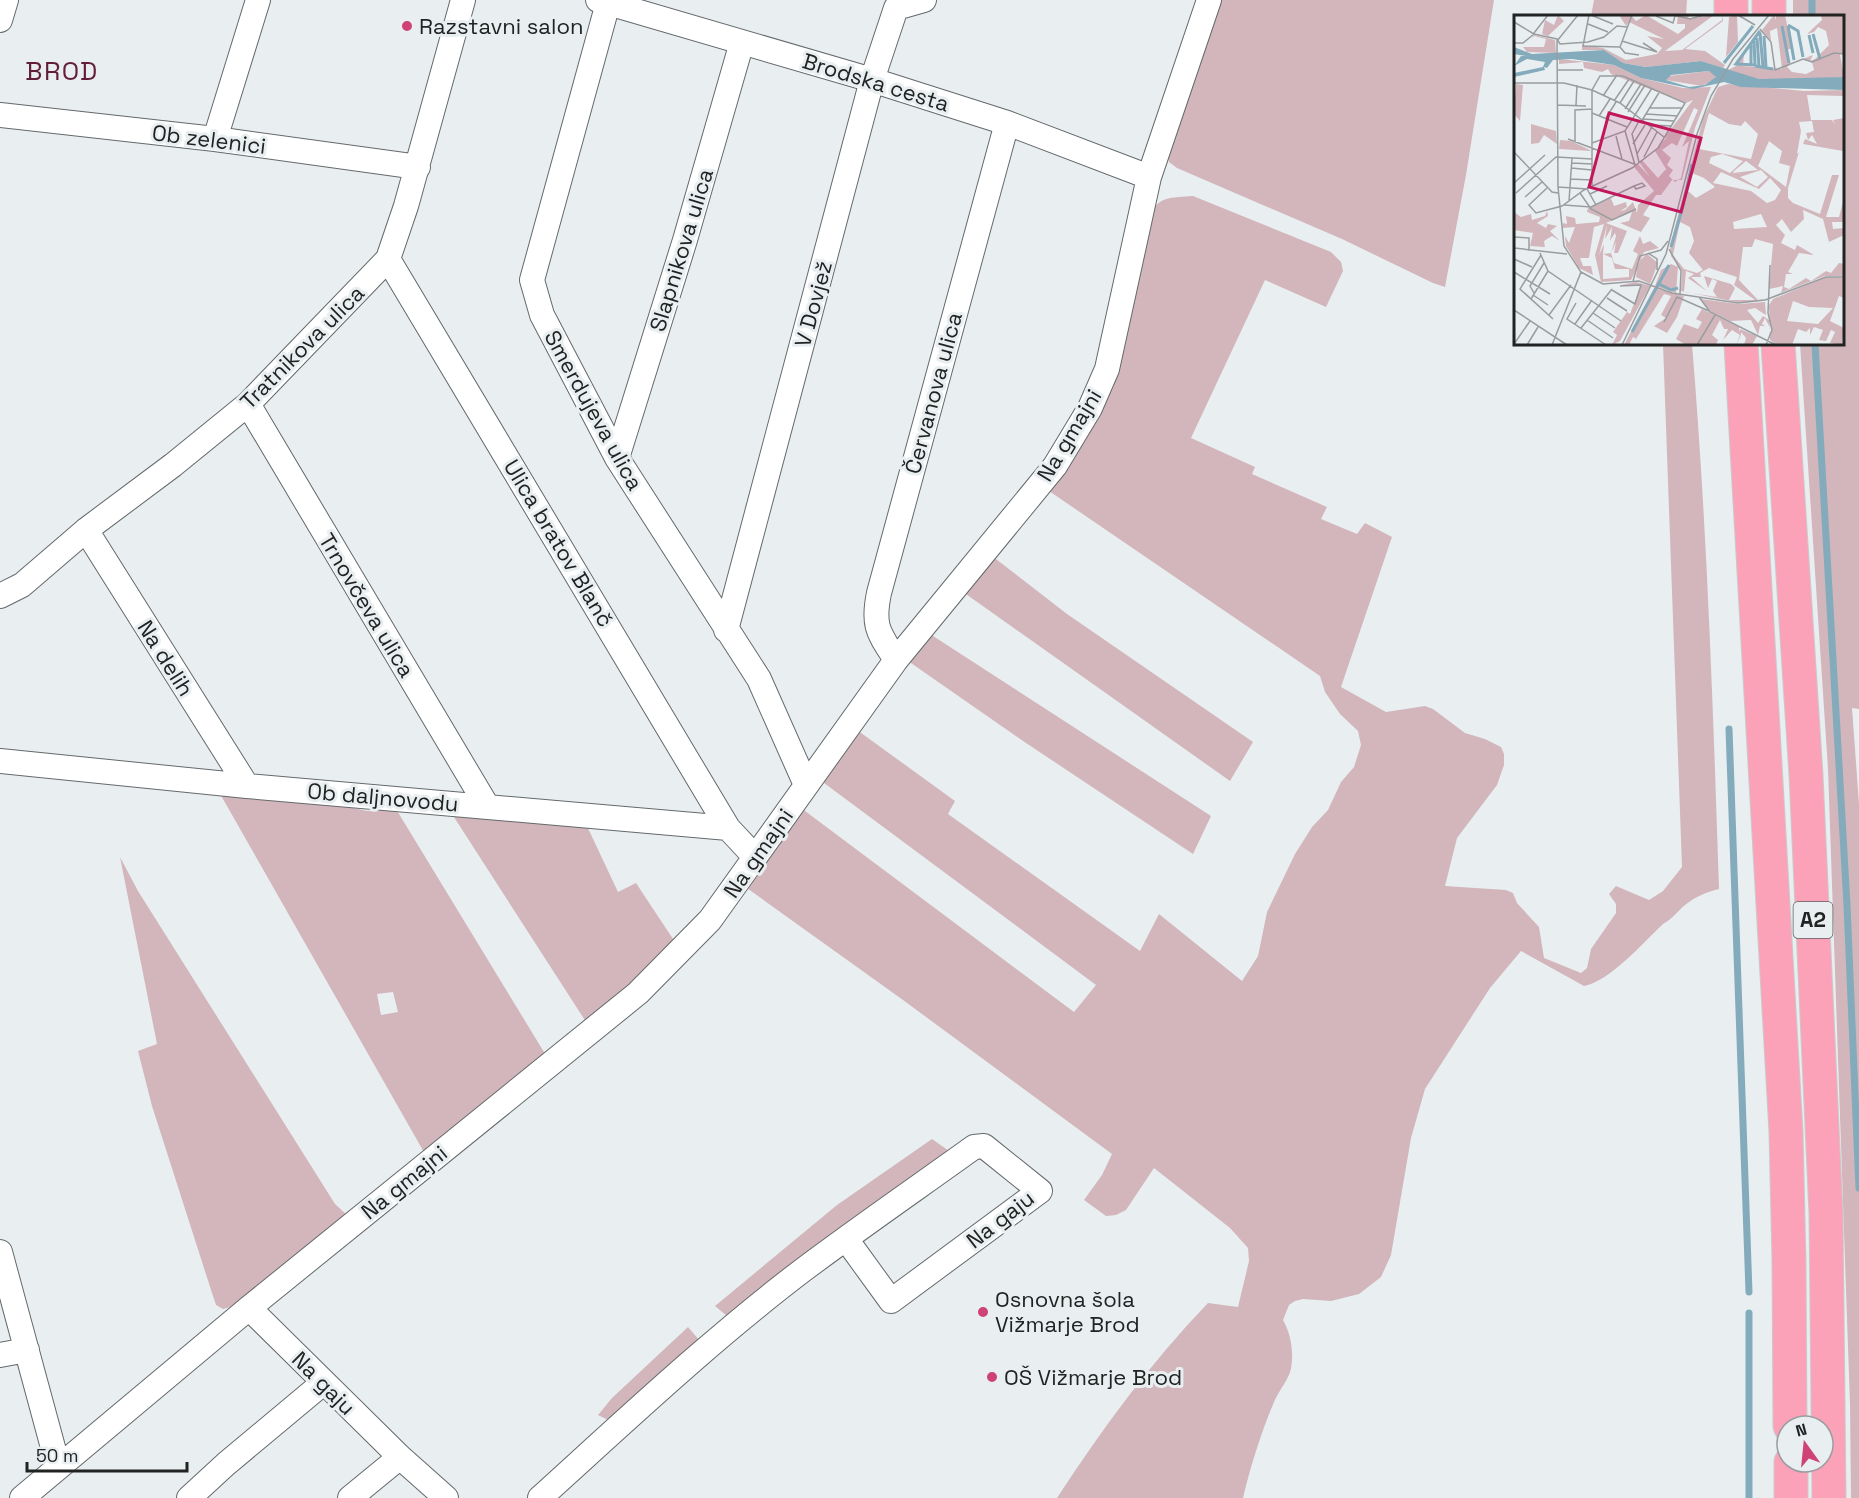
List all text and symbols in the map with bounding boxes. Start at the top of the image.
place label: Razstavni salon [419,12,583,40]
inset map [1514,15,1844,345]
marker: Razstavni salon [400,19,414,33]
street label: Brodska cesta [799,46,953,118]
district label: BROD [25,54,99,88]
street label: Ob zelenici [151,118,267,160]
street label: Slapnikova ulica [643,165,719,335]
street label: V Dovjež [788,258,838,350]
street label: Tratnikova ulica [234,279,370,415]
street label: Červanova ulica [898,309,968,477]
street label: Smerdujeva ulica [538,325,650,495]
street label: Na gmajni [1030,384,1108,486]
street label: Ulica bratov Blanč [498,454,620,632]
street label: Trnovčeva ulica [313,528,421,682]
street label: Na delih [132,615,200,701]
street label: Ob daljnovodu [306,776,460,818]
street label: Na gmajni [717,803,799,903]
road number: A2 [1794,902,1832,938]
street label: Na gmajni [355,1139,453,1225]
street label: Na gaju [960,1184,1040,1254]
place label: Osnovna šola Vižmarje Brod [995,1285,1140,1338]
marker: Osnovna šola Vižmarje Brod [976,1305,990,1319]
street label: Na gaju [286,1345,362,1421]
place label: OŠ Vižmarje Brod [1004,1363,1182,1391]
marker: OŠ Vižmarje Brod [985,1370,999,1384]
north arrow [1775,1414,1835,1474]
text: N [1793,1418,1809,1442]
scale bar [27,1435,188,1473]
text: 50 m [36,1444,78,1467]

